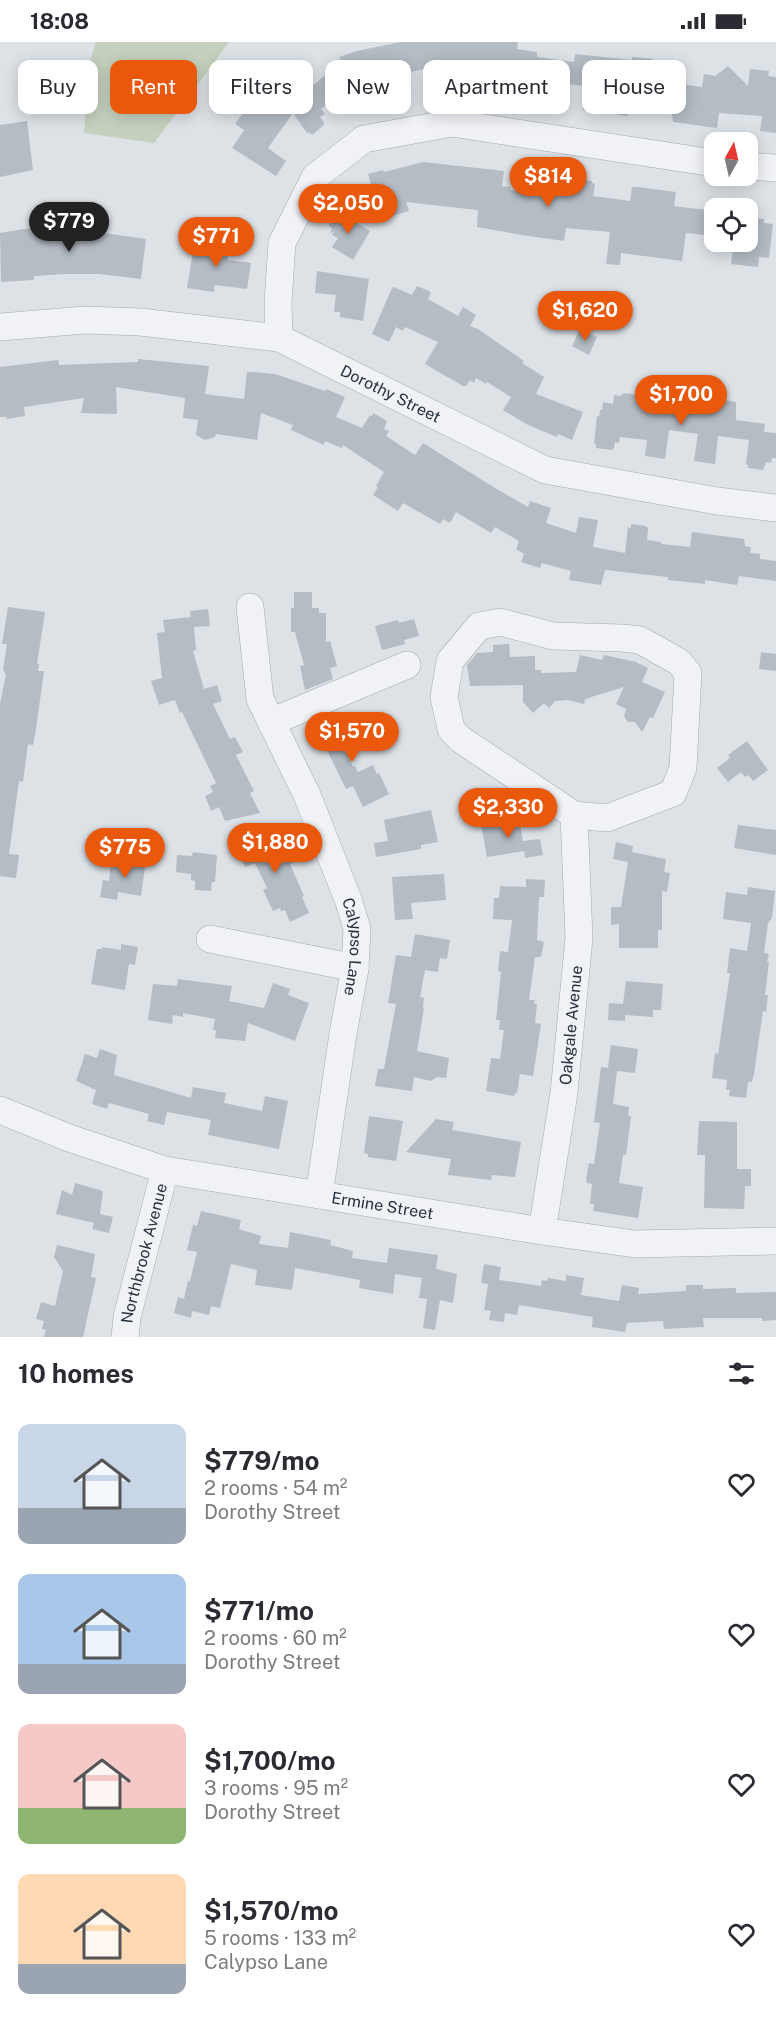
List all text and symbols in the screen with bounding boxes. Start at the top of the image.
text: 18:08 [30,8,89,34]
chip: Buy [18,60,98,114]
chip: Rent [110,60,197,114]
chip: Filters [209,60,313,114]
chip: New [325,60,411,114]
chip: Apartment [423,60,570,114]
chip: House [582,60,686,114]
north arrow [704,132,758,186]
map controls [704,132,758,252]
pin: $814 [512,157,584,208]
text: $814 [524,164,572,188]
pin: $2,050 [299,184,397,235]
text: $2,050 [312,191,384,215]
button: locate [704,198,758,252]
pin: $779 [33,202,105,253]
text: $779 [43,209,95,233]
pin: $771 [180,217,252,268]
text: $771 [192,224,240,248]
pin: $1,620 [536,291,634,342]
text: $1,620 [552,298,618,322]
street label: Dorothy Street [337,361,444,427]
pin: $1,700 [632,375,730,426]
text: $1,700 [649,382,713,406]
pin: $1,570 [303,712,401,763]
text: $1,570 [319,719,385,743]
pin: $2,330 [459,788,557,839]
text: $2,330 [472,795,544,819]
pin: $1,880 [226,823,324,874]
pin: $775 [89,828,161,879]
text: $1,880 [241,830,309,854]
text: $775 [99,835,151,859]
street label: Calypso Lane [338,896,366,997]
street label: Oakgale Avenue [556,964,586,1086]
street label: Northbrook Avenue [117,1181,171,1324]
street label: Ermine Street [330,1188,435,1223]
icon: filters [725,1357,758,1390]
text: 10 homes [18,1358,134,1389]
text: $779/mo [204,1445,319,1476]
icon: home [66,1448,138,1520]
icon: heart [725,1468,758,1501]
text: 2 rooms · 54 m² [204,1476,347,1500]
text: Dorothy Street [204,1500,341,1524]
text: $771/mo [204,1595,314,1626]
icon: home [66,1598,138,1670]
icon: heart [725,1618,758,1651]
text: 2 rooms · 60 m² [204,1626,347,1650]
text: Dorothy Street [204,1650,341,1674]
text: $1,700/mo [204,1745,336,1776]
icon: home [66,1748,138,1820]
icon: heart [725,1768,758,1801]
text: 3 rooms · 95 m² [204,1776,348,1800]
text: Dorothy Street [204,1800,341,1824]
text: $1,570/mo [204,1895,339,1926]
icon: home [66,1898,138,1970]
icon: heart [725,1918,758,1951]
text: 5 rooms · 133 m² [204,1926,356,1950]
text: Calypso Lane [204,1950,328,1974]

